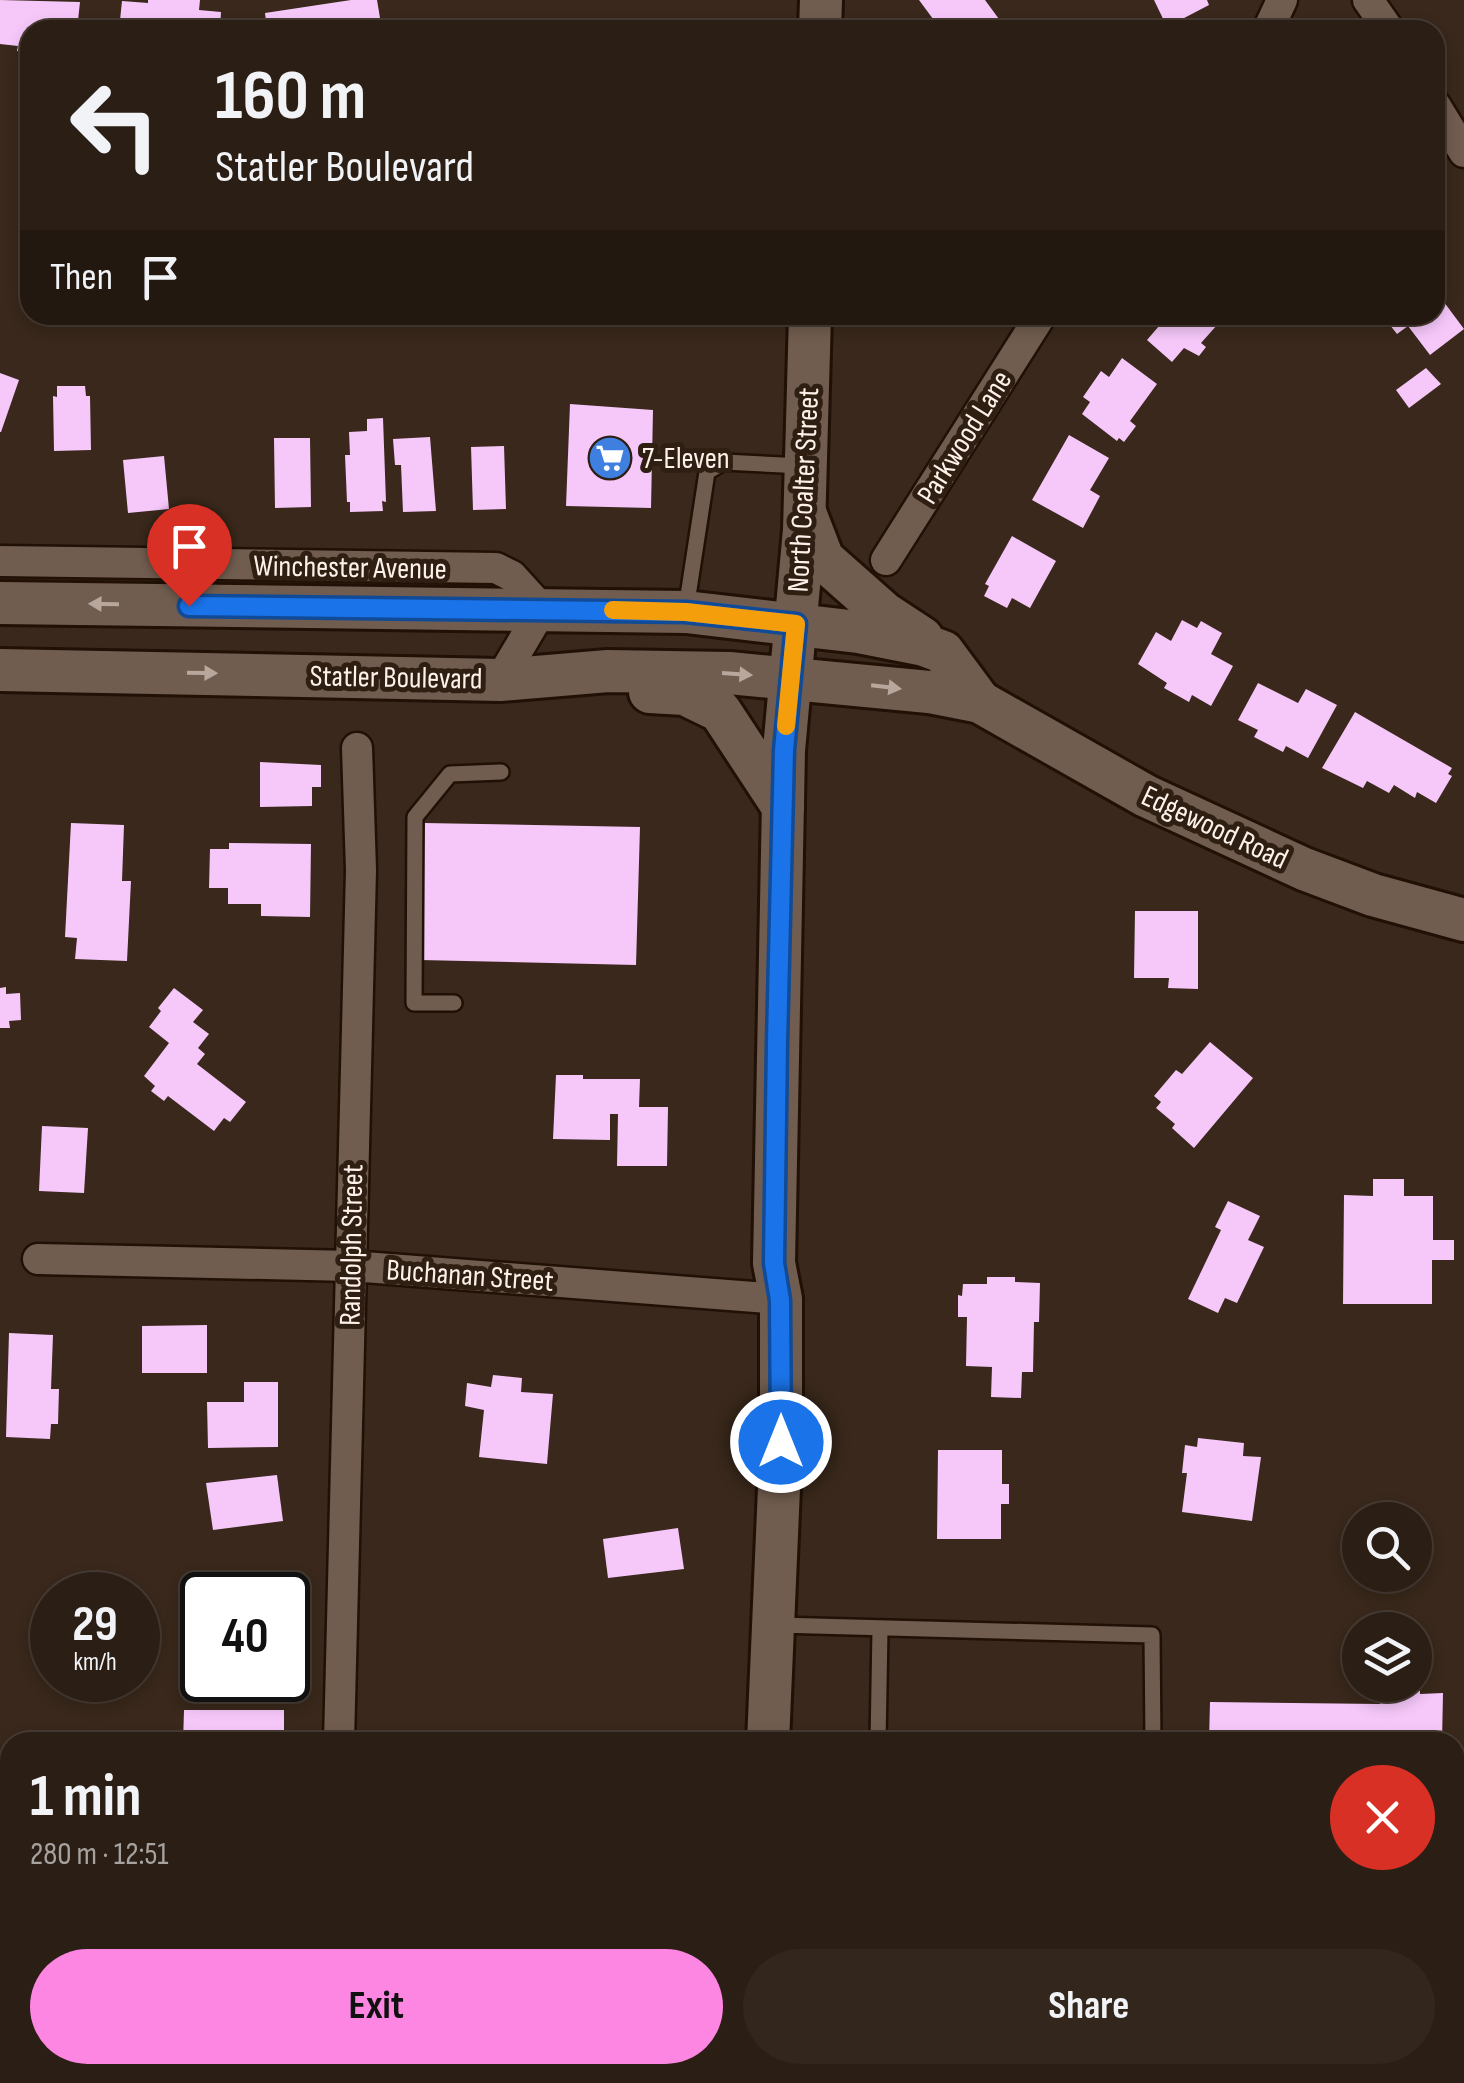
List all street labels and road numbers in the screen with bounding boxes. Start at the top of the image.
street label: Parkwood Lane [910,364,1020,511]
street label: North Coalter Street [781,387,827,593]
street label: Winchester Avenue [253,548,447,588]
street label: Statler Boulevard [309,658,483,698]
street label: Edgewood Road [1136,778,1294,877]
street label: Randolph Street [333,1164,371,1326]
street label: Buchanan Street [385,1252,555,1300]

